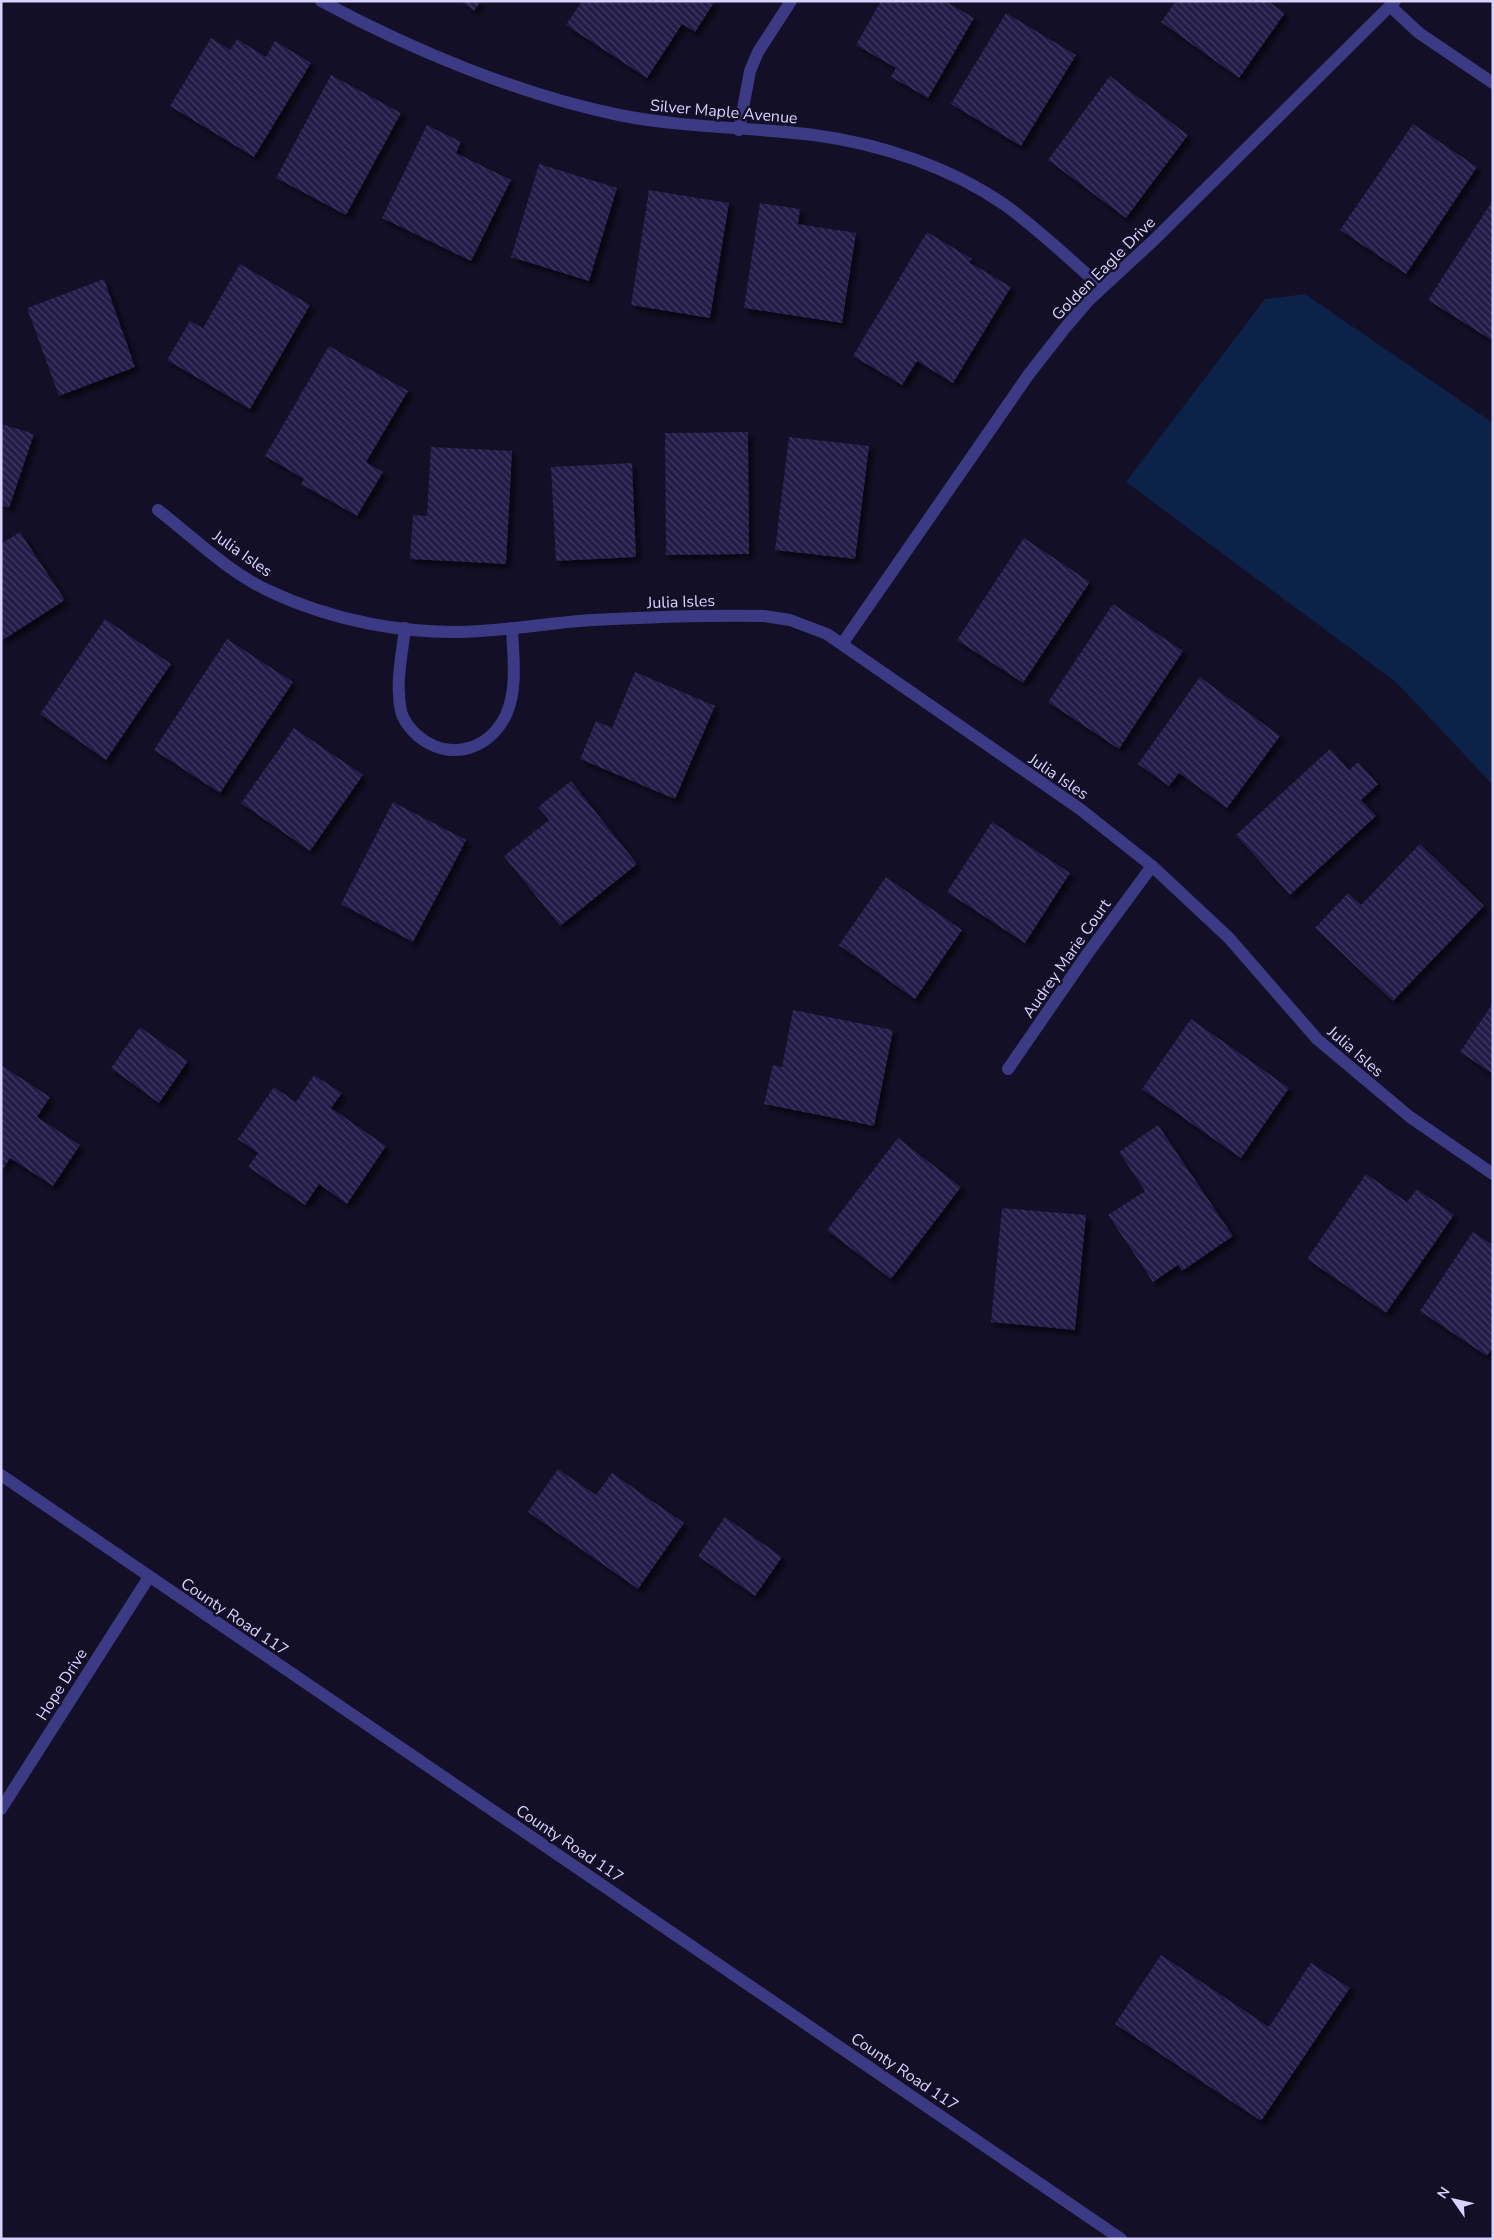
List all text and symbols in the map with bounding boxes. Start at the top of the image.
street label: Silver Maple Avenue [649,95,798,129]
street label: Golden Eagle Drive [1047,212,1160,325]
street label: Julia Isles [208,525,277,582]
street label: Julia Isles [646,590,715,614]
street label: Julia Isles [1023,748,1093,805]
street label: Audrey Marie Court [1018,894,1116,1022]
street label: Julia Isles [1322,1021,1388,1082]
street label: County Road 117 [176,1573,293,1661]
street label: Hope Drive [31,1644,93,1725]
street label: County Road 117 [511,1800,628,1888]
street label: County Road 117 [846,2028,963,2116]
north arrow [1429,2175,1479,2225]
text: N [1433,2183,1454,2203]

